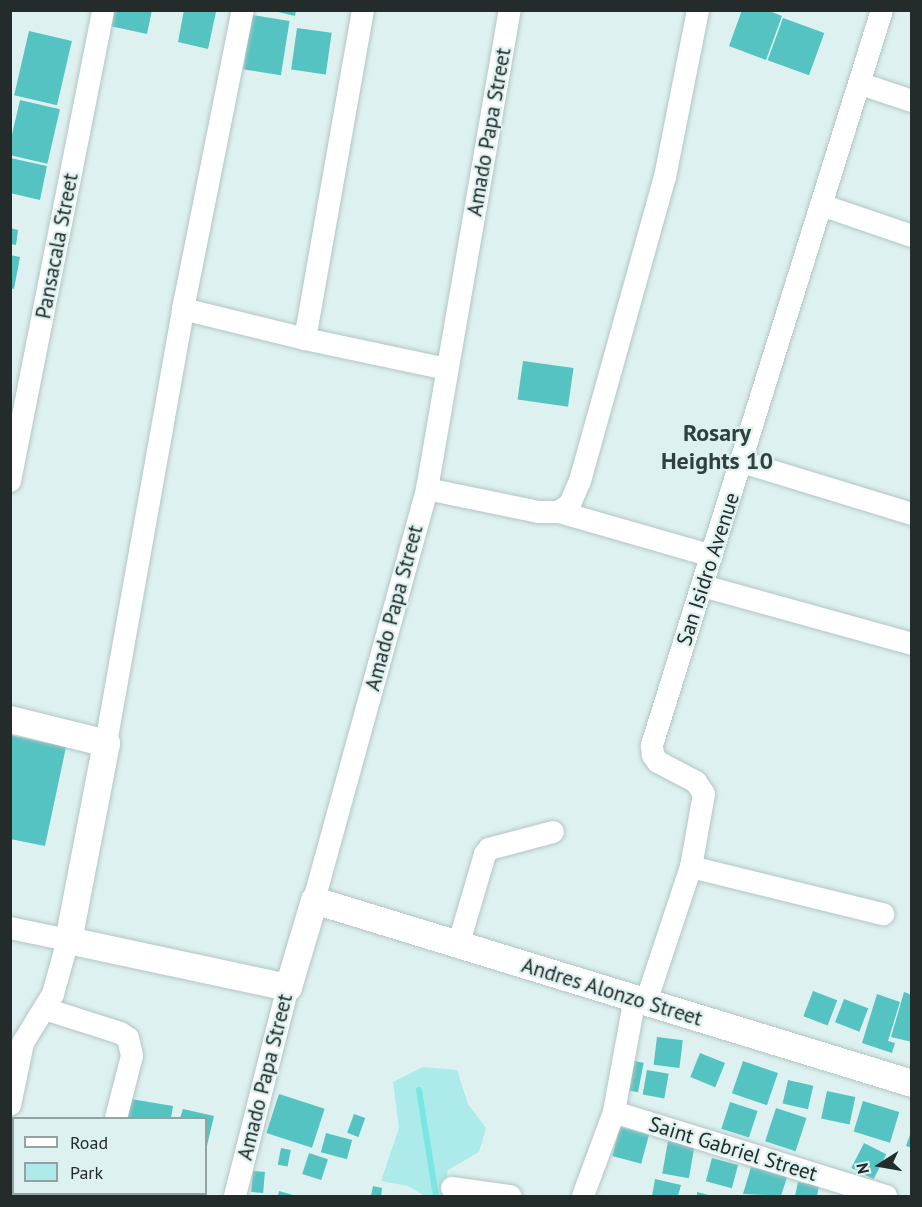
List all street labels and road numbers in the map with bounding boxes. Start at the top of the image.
street label: Amado Papa Street [462,46,516,218]
street label: Pansacala Street [31,171,83,321]
street label: San Isidro Avenue [671,489,745,649]
street label: Amado Papa Street [360,522,428,694]
street label: Andres Alonzo Street [518,952,706,1032]
street label: Amado Papa Street [232,991,298,1163]
street label: Saint Gabriel Street [646,1111,820,1187]

